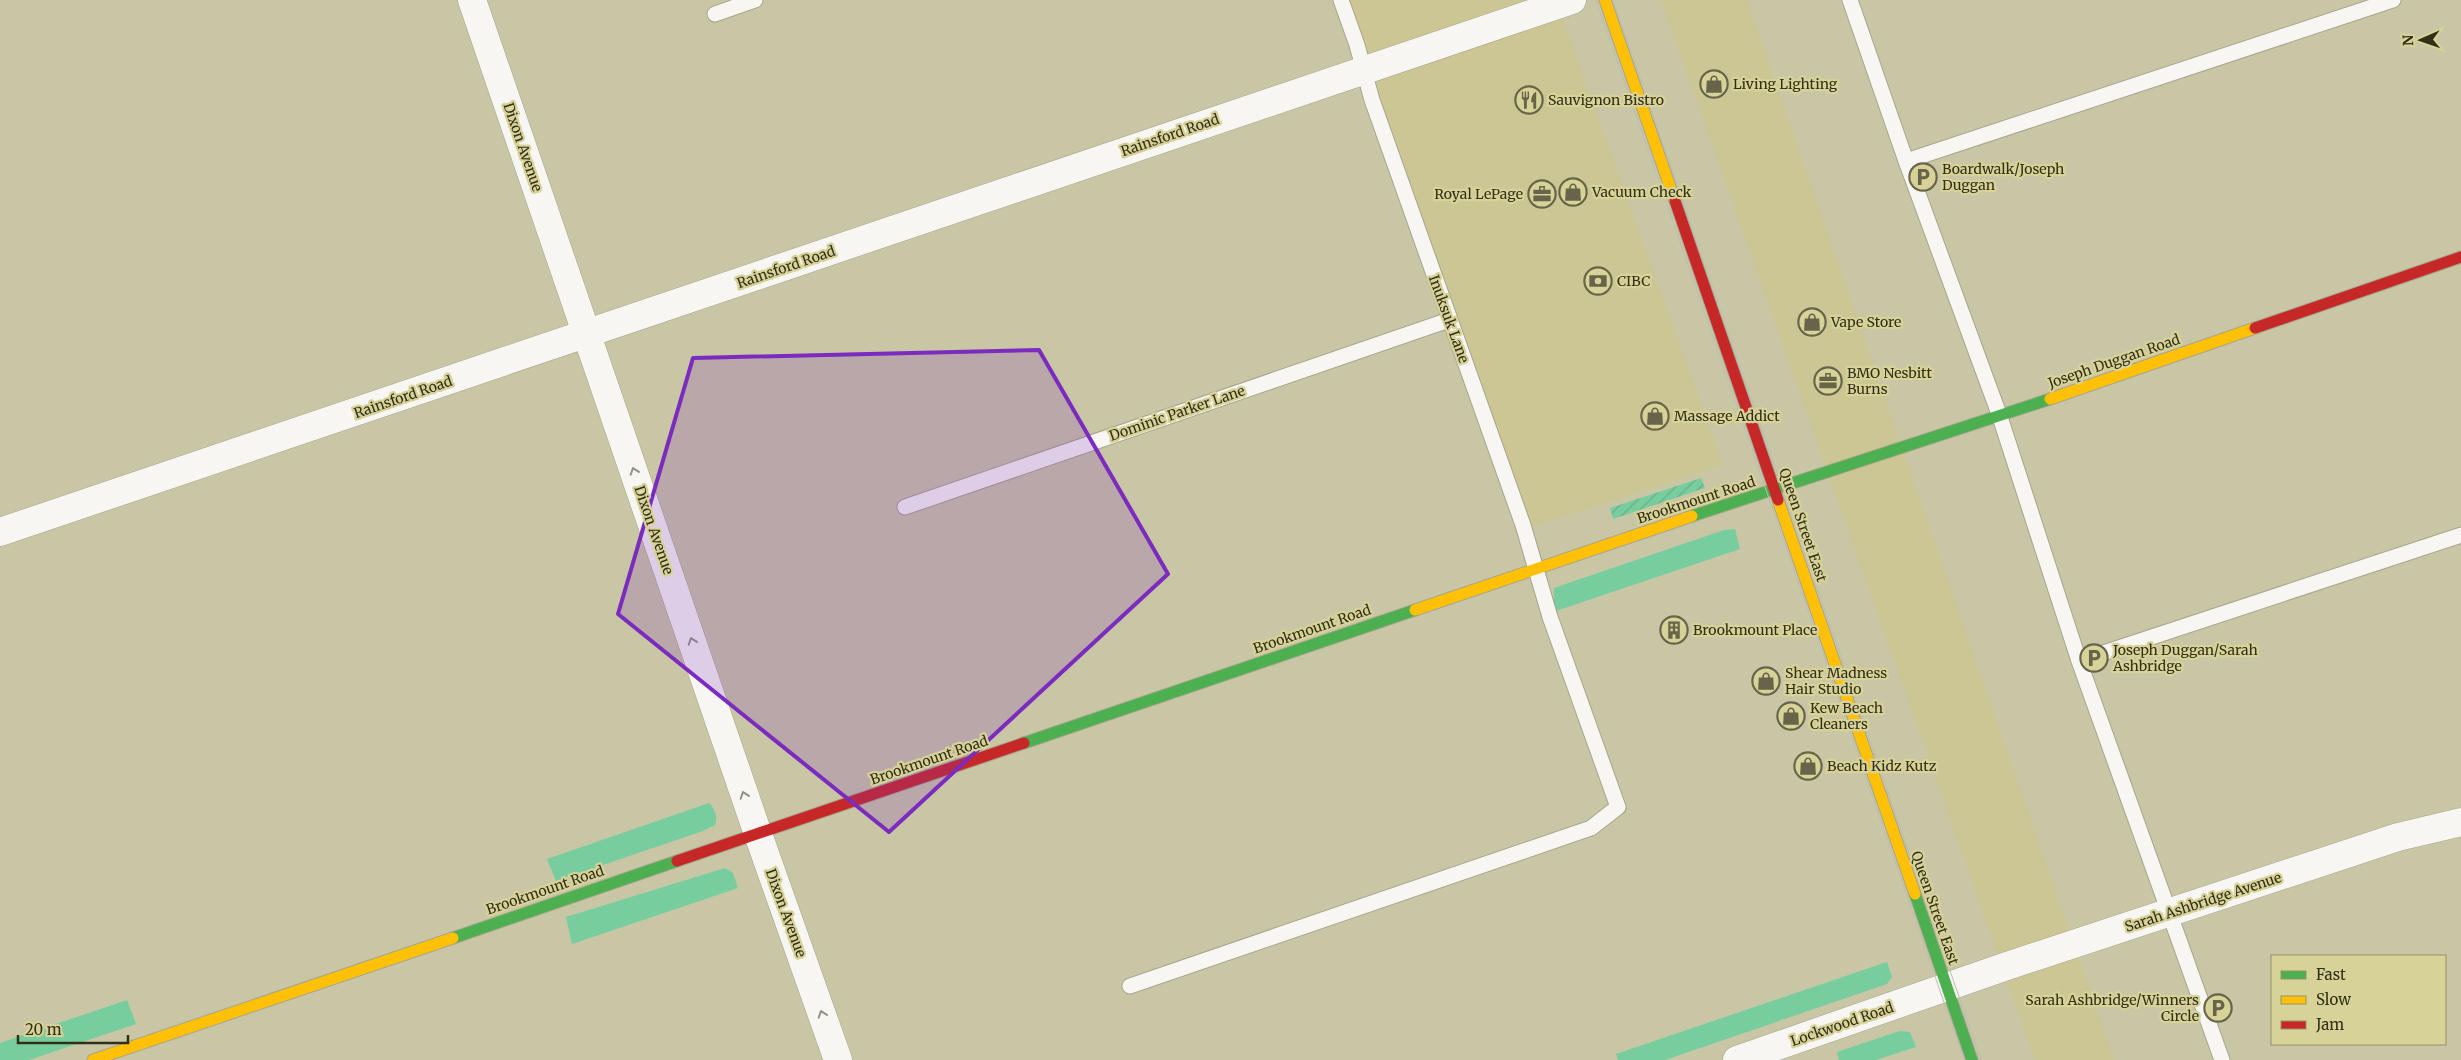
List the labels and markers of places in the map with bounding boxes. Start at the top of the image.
shop icon: Living Lighting [1699,69,1729,99]
place label: Living Lighting [1733,75,1838,93]
restaurant icon: Sauvignon Bistro [1514,85,1544,115]
place label: Sauvignon Bistro [1548,91,1664,109]
place label: Boardwalk/Joseph Duggan [1942,160,2064,194]
parking icon: Boardwalk/Joseph Duggan [1908,162,1938,192]
shop icon: Vacuum Check [1558,177,1588,207]
office icon: Royal LePage [1527,179,1557,209]
place label: Vacuum Check [1591,183,1692,201]
place label: Royal LePage [1434,185,1523,203]
bank icon: CIBC [1583,266,1613,296]
place label: CIBC [1617,272,1650,290]
shop icon: Vape Store [1797,307,1827,337]
place label: Vape Store [1830,313,1901,331]
place label: BMO Nesbitt Burns [1847,364,1933,398]
office icon: BMO Nesbitt Burns [1813,366,1843,396]
shop icon: Massage Addict [1640,401,1670,431]
place label: Massage Addict [1674,407,1780,425]
building icon: Brookmount Place [1659,615,1689,645]
place label: Brookmount Place [1693,621,1817,639]
place label: Joseph Duggan/Sarah Ashbridge [2112,641,2258,675]
parking icon: Joseph Duggan/Sarah Ashbridge [2079,643,2109,673]
place label: Shear Madness Hair Studio [1785,664,1887,698]
shop icon: Shear Madness Hair Studio [1751,666,1781,696]
place label: Kew Beach Cleaners [1810,699,1883,733]
shop icon: Kew Beach Cleaners [1776,701,1806,731]
shop icon: Beach Kidz Kutz [1793,751,1823,781]
place label: Beach Kidz Kutz [1827,757,1937,775]
place label: Sarah Ashbridge/Winners Circle [2025,991,2199,1025]
parking icon: Sarah Ashbridge/Winners Circle [2203,993,2233,1023]

